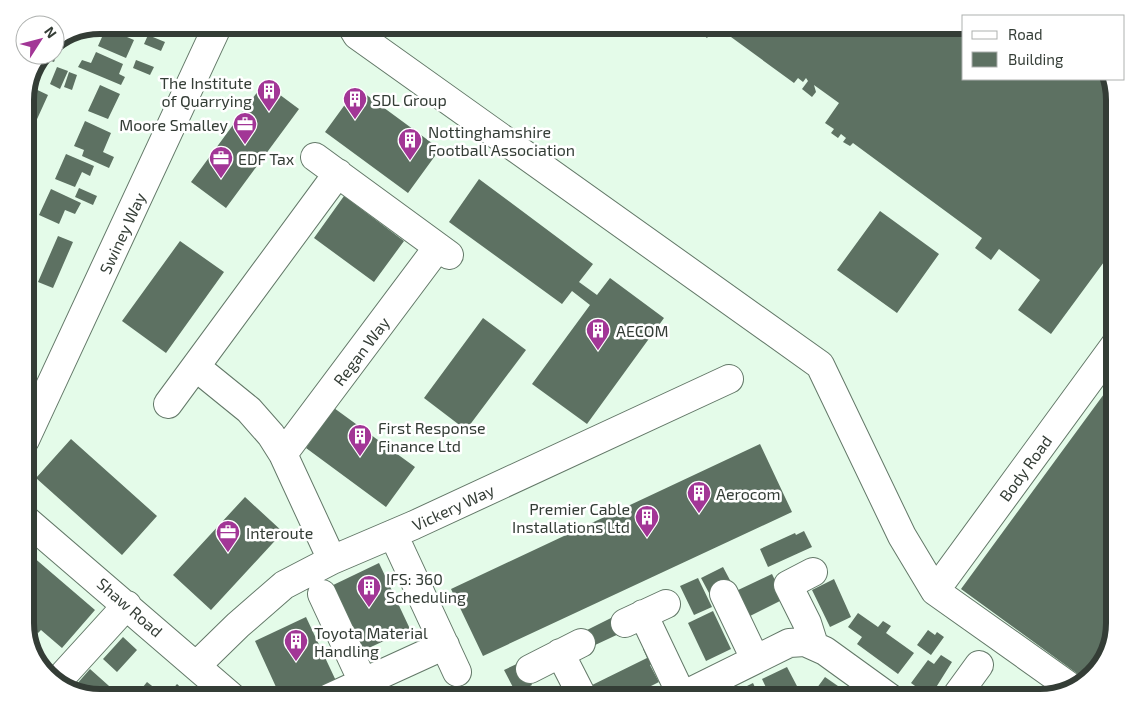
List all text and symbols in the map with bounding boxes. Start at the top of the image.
north arrow [15,15,65,65]
legend [962,15,1125,80]
text: N [41,23,61,41]
text: Road [1008,25,1043,43]
text: Building [1008,50,1064,68]
place label: The Institute of Quarrying [160,73,252,111]
building icon: The Institute of Quarrying [256,78,282,112]
building icon: SDL Group [342,86,368,120]
place label: SDL Group [372,90,447,109]
office icon: Moore Smalley [232,111,258,145]
place label: Moore Smalley [119,115,229,134]
place label: Nottinghamshire Football Association [428,122,575,159]
building icon: Nottinghamshire Football Association [397,127,423,161]
office icon: EDF Tax [208,145,234,179]
place label: EDF Tax [238,149,295,168]
street label: Swiney Way [95,189,149,277]
street label: Regan Way [329,313,393,389]
building icon: AECOM [585,317,611,351]
place label: AECOM [616,321,668,340]
place label: First Response Finance Ltd [378,418,486,455]
building icon: First Response Finance Ltd [347,423,373,457]
street label: Body Road [995,431,1055,505]
street label: Vickery Way [409,480,497,534]
building icon: Aerocom [686,480,712,514]
place label: Aerocom [716,484,781,503]
place label: Premier Cable Installations Ltd [512,499,630,536]
building icon: Premier Cable Installations Ltd [634,504,660,538]
office icon: Interoute [215,519,241,553]
place label: Interoute [246,523,313,542]
place label: IFS: 360 Scheduling [386,569,466,606]
street label: Shaw Road [93,573,167,641]
building icon: IFS: 360 Scheduling [356,574,382,608]
place label: Toyota Material Handling [314,623,428,660]
building icon: Toyota Material Handling [283,628,309,662]

